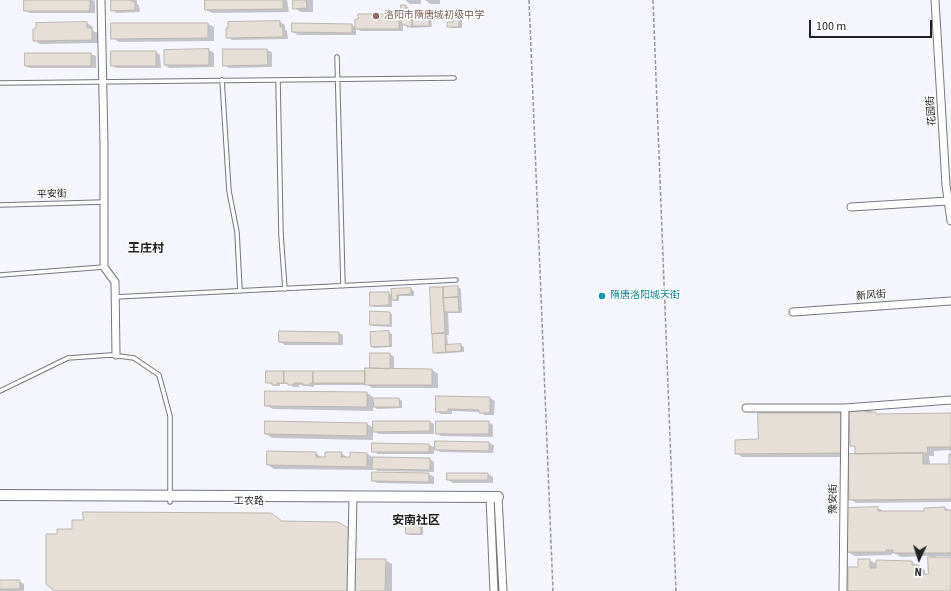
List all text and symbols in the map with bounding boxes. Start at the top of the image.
place label: 洛阳市隋唐城初级中学 [384,10,484,22]
marker: 洛阳市隋唐城初级中学 [371,11,381,21]
scale bar [811,12,934,38]
text: 100 m [816,18,846,35]
street label: 花园街 [925,96,939,126]
street label: 平安街 [37,188,67,202]
district label: 王庄村 [128,242,164,256]
street label: 新风街 [856,289,886,303]
place label: 隋唐洛阳城天街 [610,290,680,302]
marker: 隋唐洛阳城天街 [597,291,607,301]
street label: 豫安街 [828,484,840,514]
street label: 工农路 [234,496,264,508]
district label: 安南社区 [392,514,440,528]
north arrow [899,539,939,579]
text: N [914,564,922,579]

